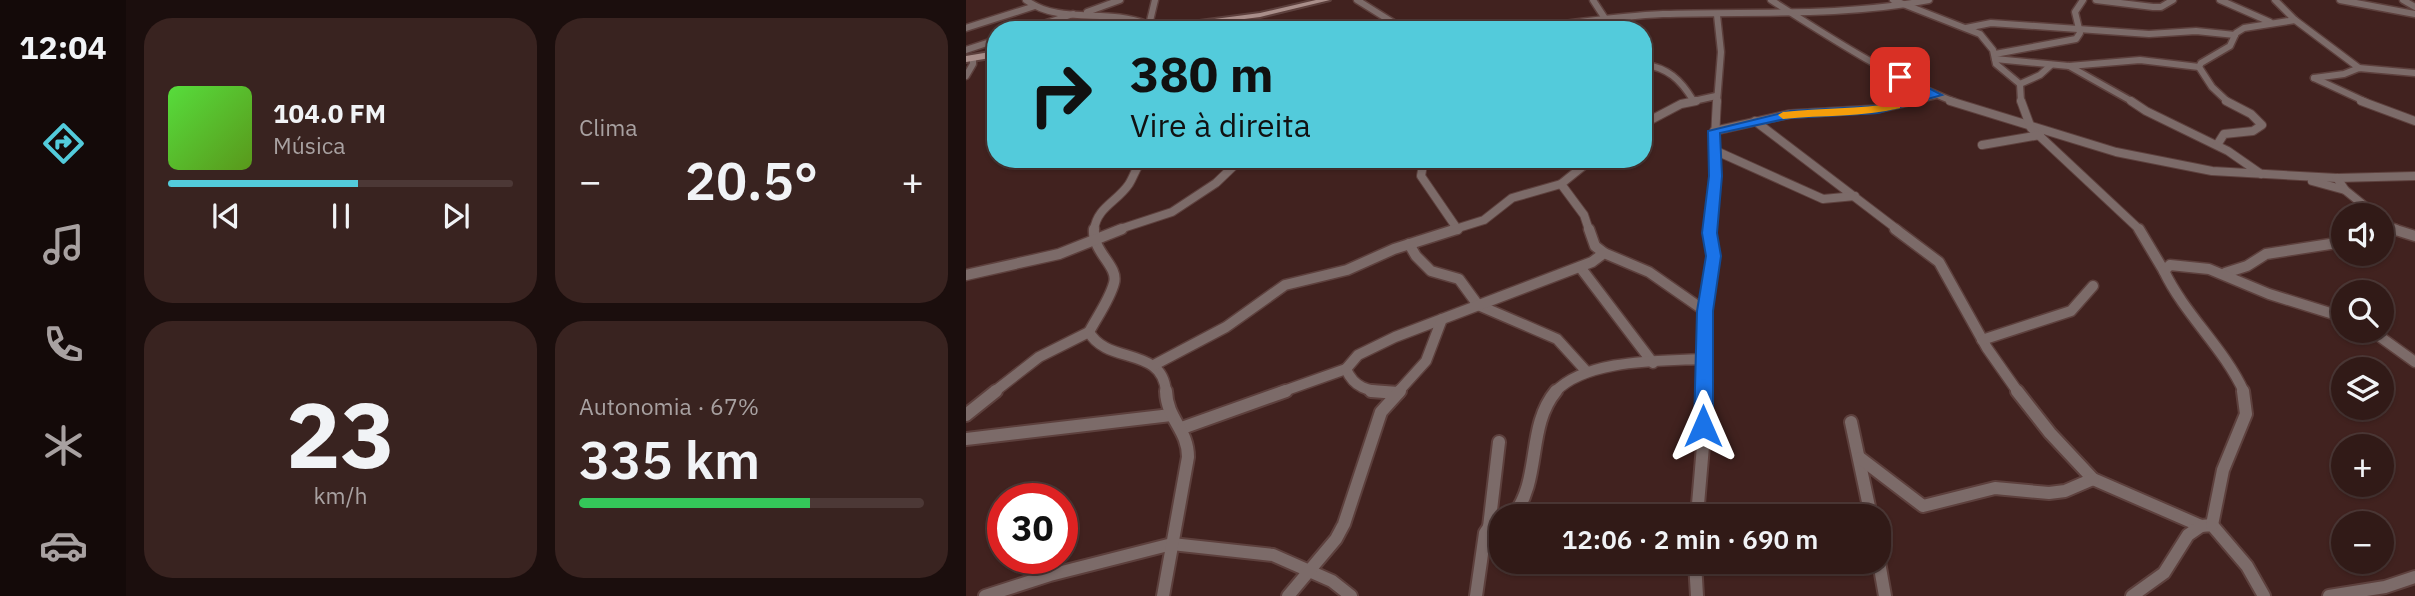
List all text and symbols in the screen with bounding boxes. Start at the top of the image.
text: 12:04 [19,26,107,68]
text: 380 m [1130,42,1274,105]
pin [1870,47,1930,107]
icon: right [1015,49,1106,140]
icon: arrive [1881,58,1919,96]
text: 104.0 FM [273,96,386,130]
text: Vire à direita [1130,104,1311,146]
text: Clima [579,112,638,142]
icon: directions [39,119,88,168]
text: Música [273,130,346,160]
text: 20.5° [685,147,818,214]
text: − [579,156,602,205]
text: + [901,156,924,205]
icon: previous [207,197,245,235]
icon: pause [322,197,360,235]
icon: next [437,197,475,235]
map controls [2331,203,2394,574]
button: sound [2331,203,2394,266]
icon: music [39,220,88,269]
button: search [2331,280,2394,343]
icon: phone [39,320,88,369]
button: layers [2331,357,2394,420]
text: 23 [286,375,395,493]
position arrow [1666,389,1740,463]
text: Autonomia · 67% [579,391,759,421]
icon: climate [39,421,88,470]
text: 335 km [579,426,760,493]
button: + [2331,434,2394,497]
text: km/h [313,480,368,510]
speed limit sign: 30 [987,483,1078,574]
button: − [2331,511,2394,574]
icon: car [39,521,88,570]
text: 12:06 · 2 min · 690 m [1562,522,1818,556]

